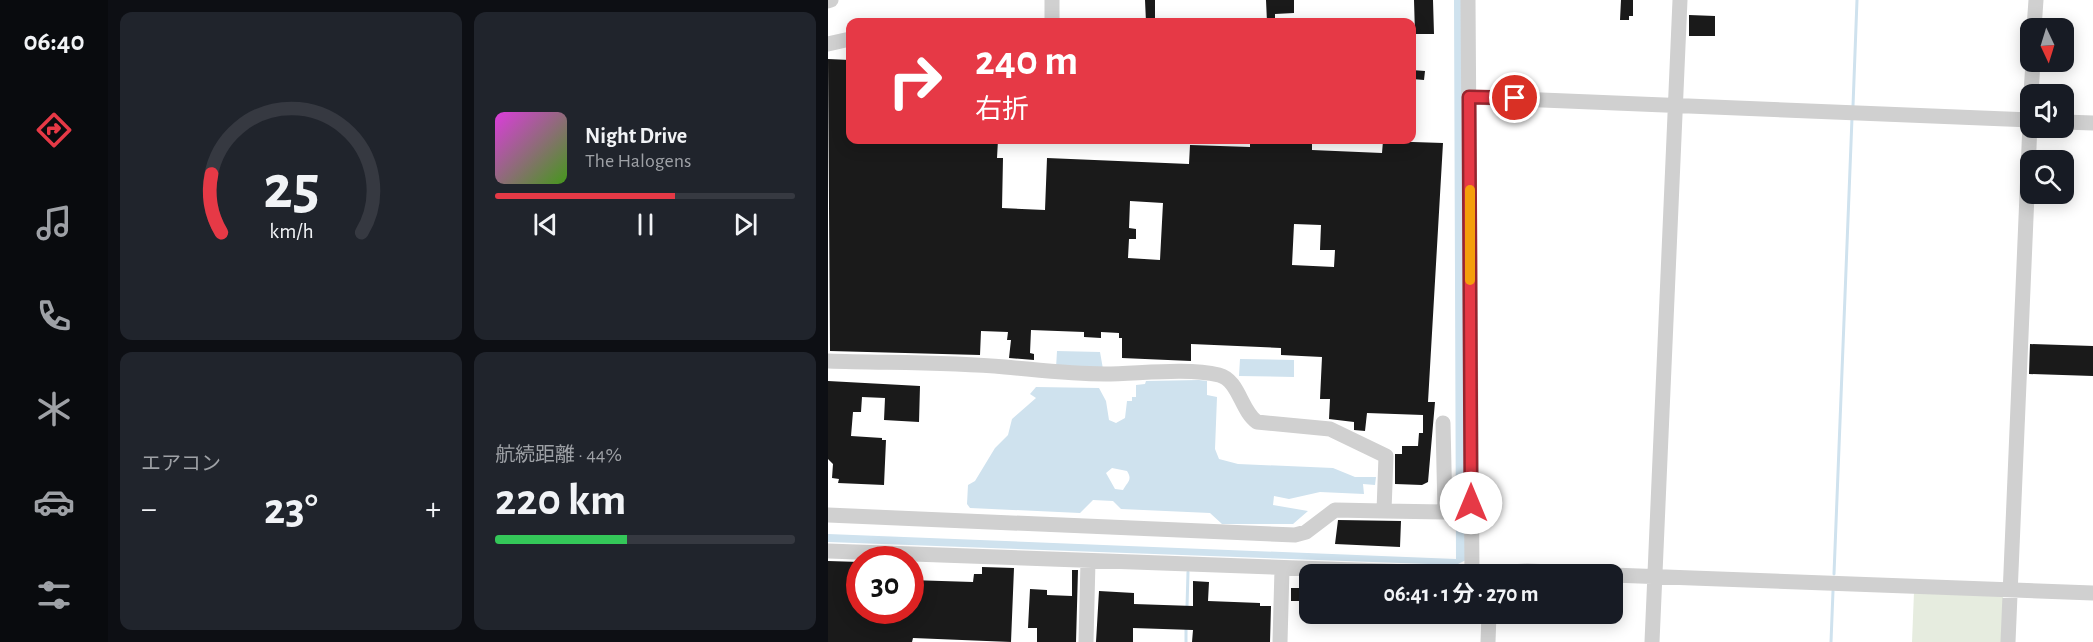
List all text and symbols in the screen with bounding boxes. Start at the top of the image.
north arrow [2020,18,2074,72]
map controls [2020,18,2074,204]
text: 06:40 [24,28,84,55]
text: 240 m [975,40,1078,82]
icon: right [876,42,954,120]
pin [1489,72,1540,123]
icon: arrive [1498,81,1531,114]
button: sound [2020,84,2074,138]
text: 右折 [975,96,1029,123]
icon: directions [33,109,75,151]
text: Night Drive [585,125,687,147]
button: search [2020,150,2074,204]
text: The Halogens [585,151,691,171]
text: 25 [263,157,319,219]
icon: music [33,202,75,244]
icon: previous [529,208,562,241]
icon: pause [629,208,662,241]
icon: next [729,208,762,241]
text: km/h [269,222,313,243]
icon: phone [33,295,75,337]
icon: climate [33,388,75,430]
text: 航続距離 · 44% [495,445,622,465]
text: エアコン [141,454,221,474]
position arrow [1439,471,1503,535]
text: 220 km [495,478,626,523]
icon: car [33,481,75,523]
text: 23° [264,487,318,532]
text: − [141,493,157,526]
text: + [425,493,441,526]
speed limit sign: 30 [846,546,924,624]
icon: filters [33,574,75,616]
text: 06:41 · 1 分 · 270 m [1383,583,1539,605]

